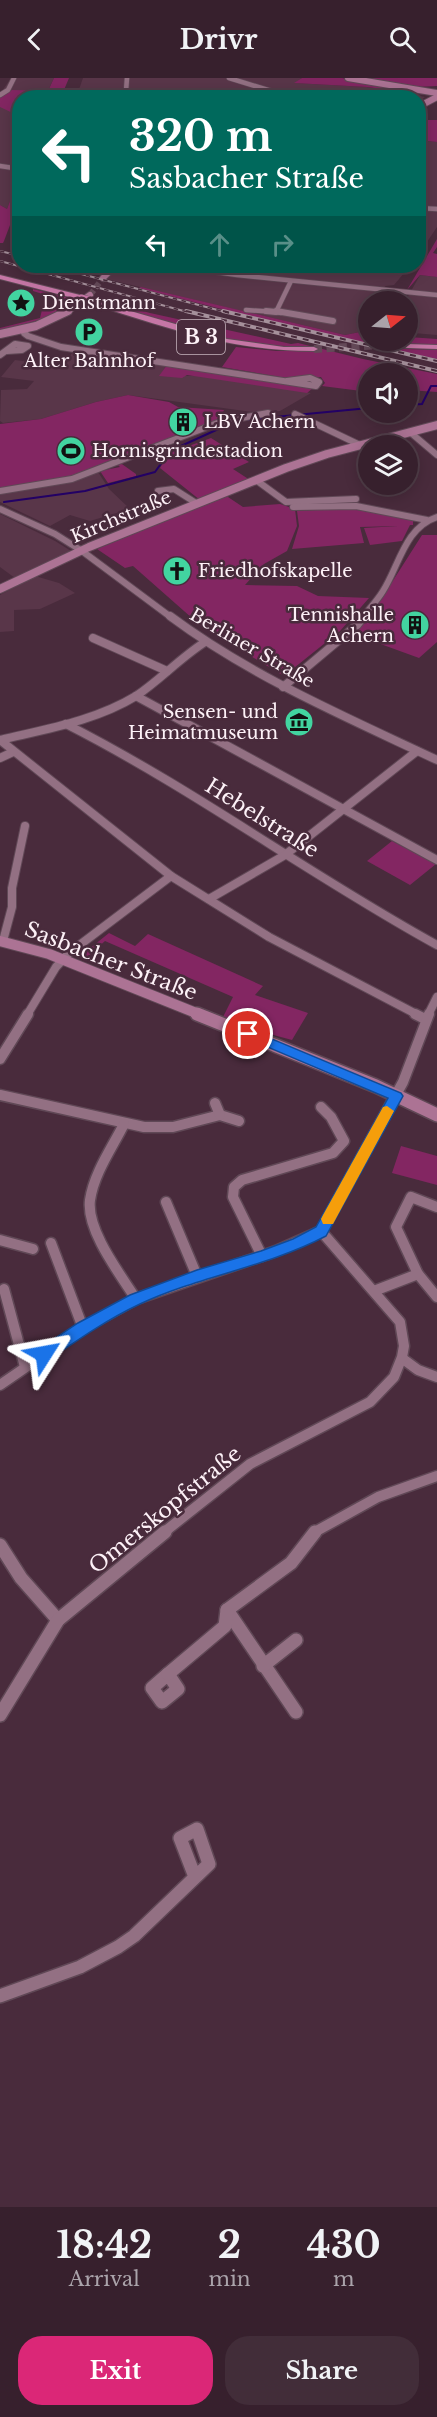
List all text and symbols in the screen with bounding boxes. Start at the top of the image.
icon: back [18,23,51,56]
text: Drivr [179,23,258,56]
icon: search [386,23,419,56]
text: 320 m [129,110,272,162]
icon: left [30,114,108,192]
text: Sasbacher Straße [129,162,364,195]
icon: left [140,228,173,261]
icon: ahead [203,228,236,261]
icon: right [266,228,299,261]
place icon: Dienstmann [5,287,37,319]
north arrow [358,291,418,351]
map controls [358,291,418,495]
place label: Dienstmann [42,292,156,314]
parking icon: Alter Bahnhof [73,316,105,348]
road number: B 3 [177,320,225,354]
place label: Alter Bahnhof [23,350,157,372]
button: sound [358,363,418,423]
building icon: LBV Achern [167,406,199,438]
place label: LBV Achern [204,411,315,433]
sports icon: Hornisgrindestadion [55,435,87,467]
button: layers [358,435,418,495]
place label: Hornisgrindestadion [92,440,283,462]
street label: Kirchstraße [68,486,174,548]
church icon: Friedhofskapelle [161,555,193,587]
place label: Friedhofskapelle [198,560,352,582]
street label: Berliner Straße [186,603,318,693]
place label: Tennishalle Achern [288,604,394,647]
building icon: Tennishalle Achern [399,609,431,641]
place label: Sensen- und Heimatmuseum [128,701,278,744]
museum icon: Sensen- und Heimatmuseum [283,706,315,738]
street label: Hebelstraße [200,773,324,863]
street label: Sasbacher Straße [21,916,201,1006]
pin [222,1008,273,1059]
icon: arrive [231,1017,264,1050]
position arrow [12,1322,76,1386]
street label: Omerskopfstraße [84,1441,246,1579]
text: 18:42 [56,2223,152,2268]
text: 2 [218,2223,241,2268]
text: 430 [307,2223,381,2268]
text: Arrival [69,2267,140,2291]
text: min [209,2267,251,2291]
text: m [333,2267,355,2291]
button: Exit [18,2336,213,2405]
button: Share [225,2336,419,2405]

